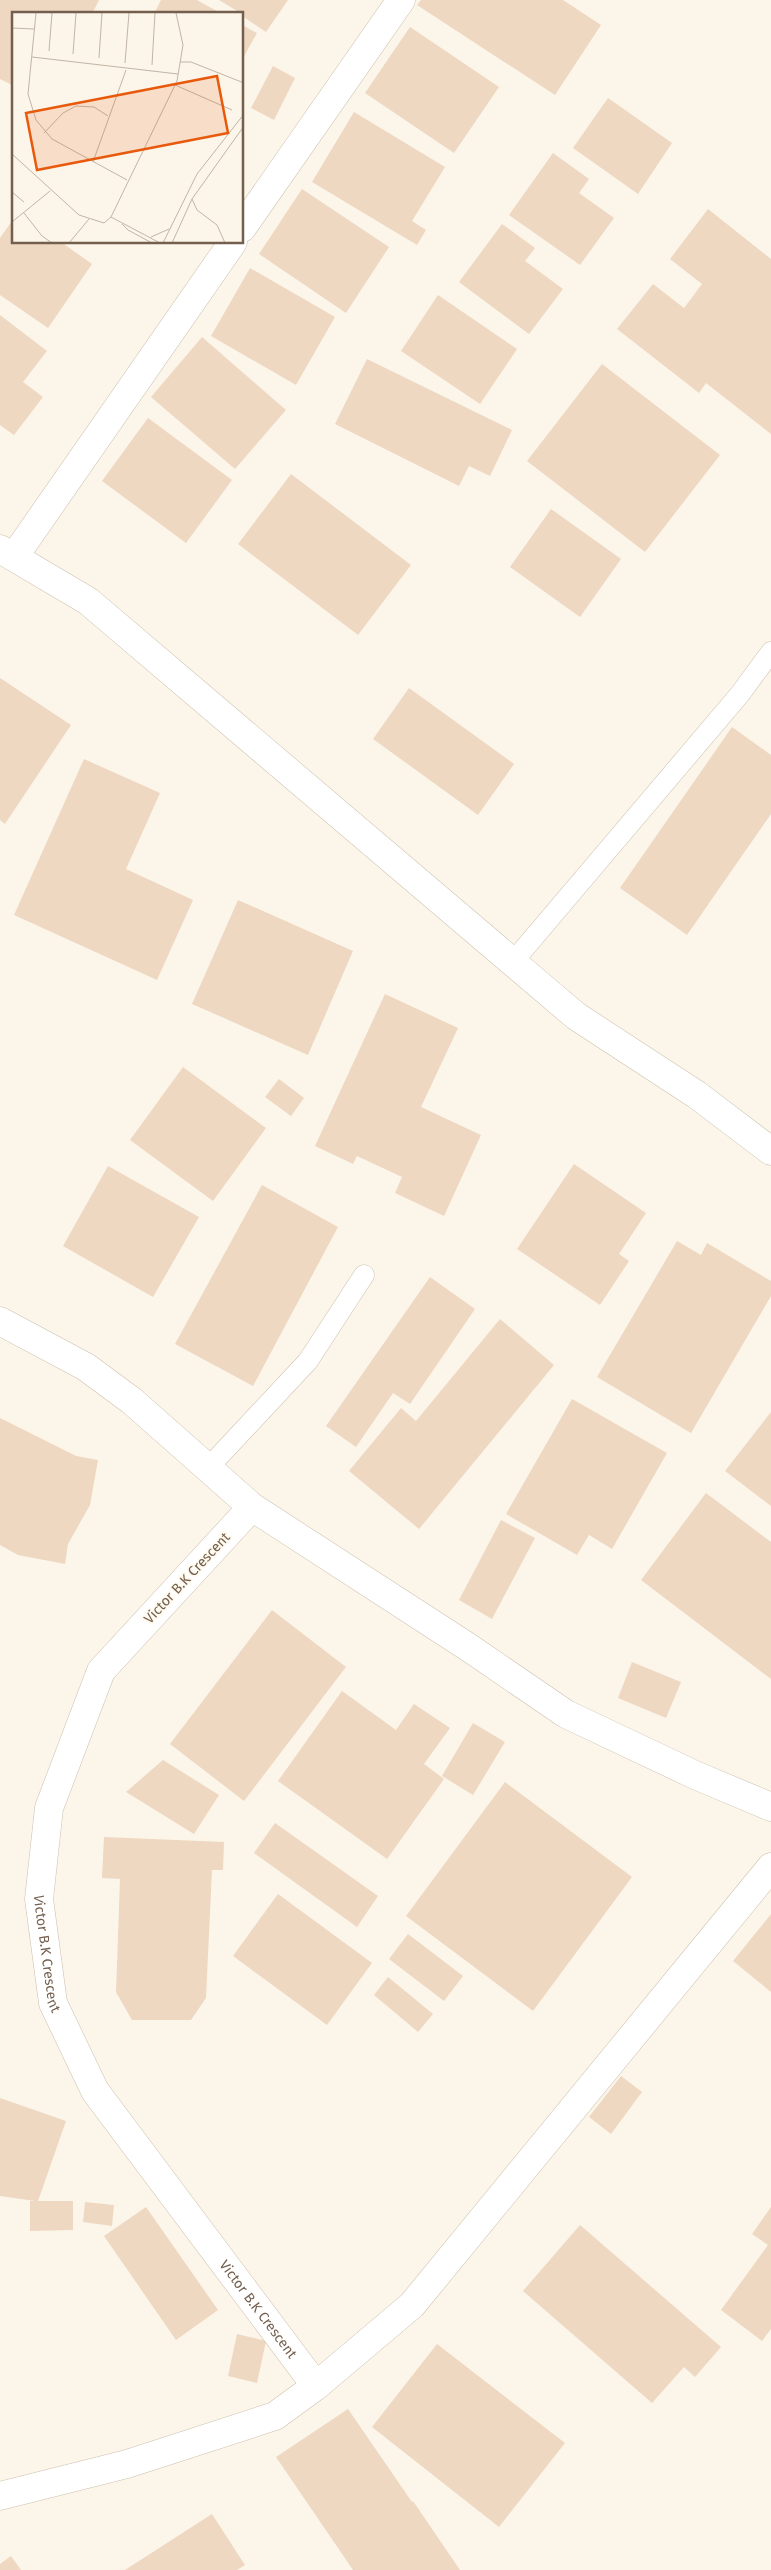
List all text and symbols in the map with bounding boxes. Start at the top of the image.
inset map [12,12,244,244]
street label: Victor B.K Crescent [140,1528,234,1627]
street label: Victor B.K Crescent [30,1894,65,2016]
street label: Victor B.K Crescent [216,2257,301,2362]

